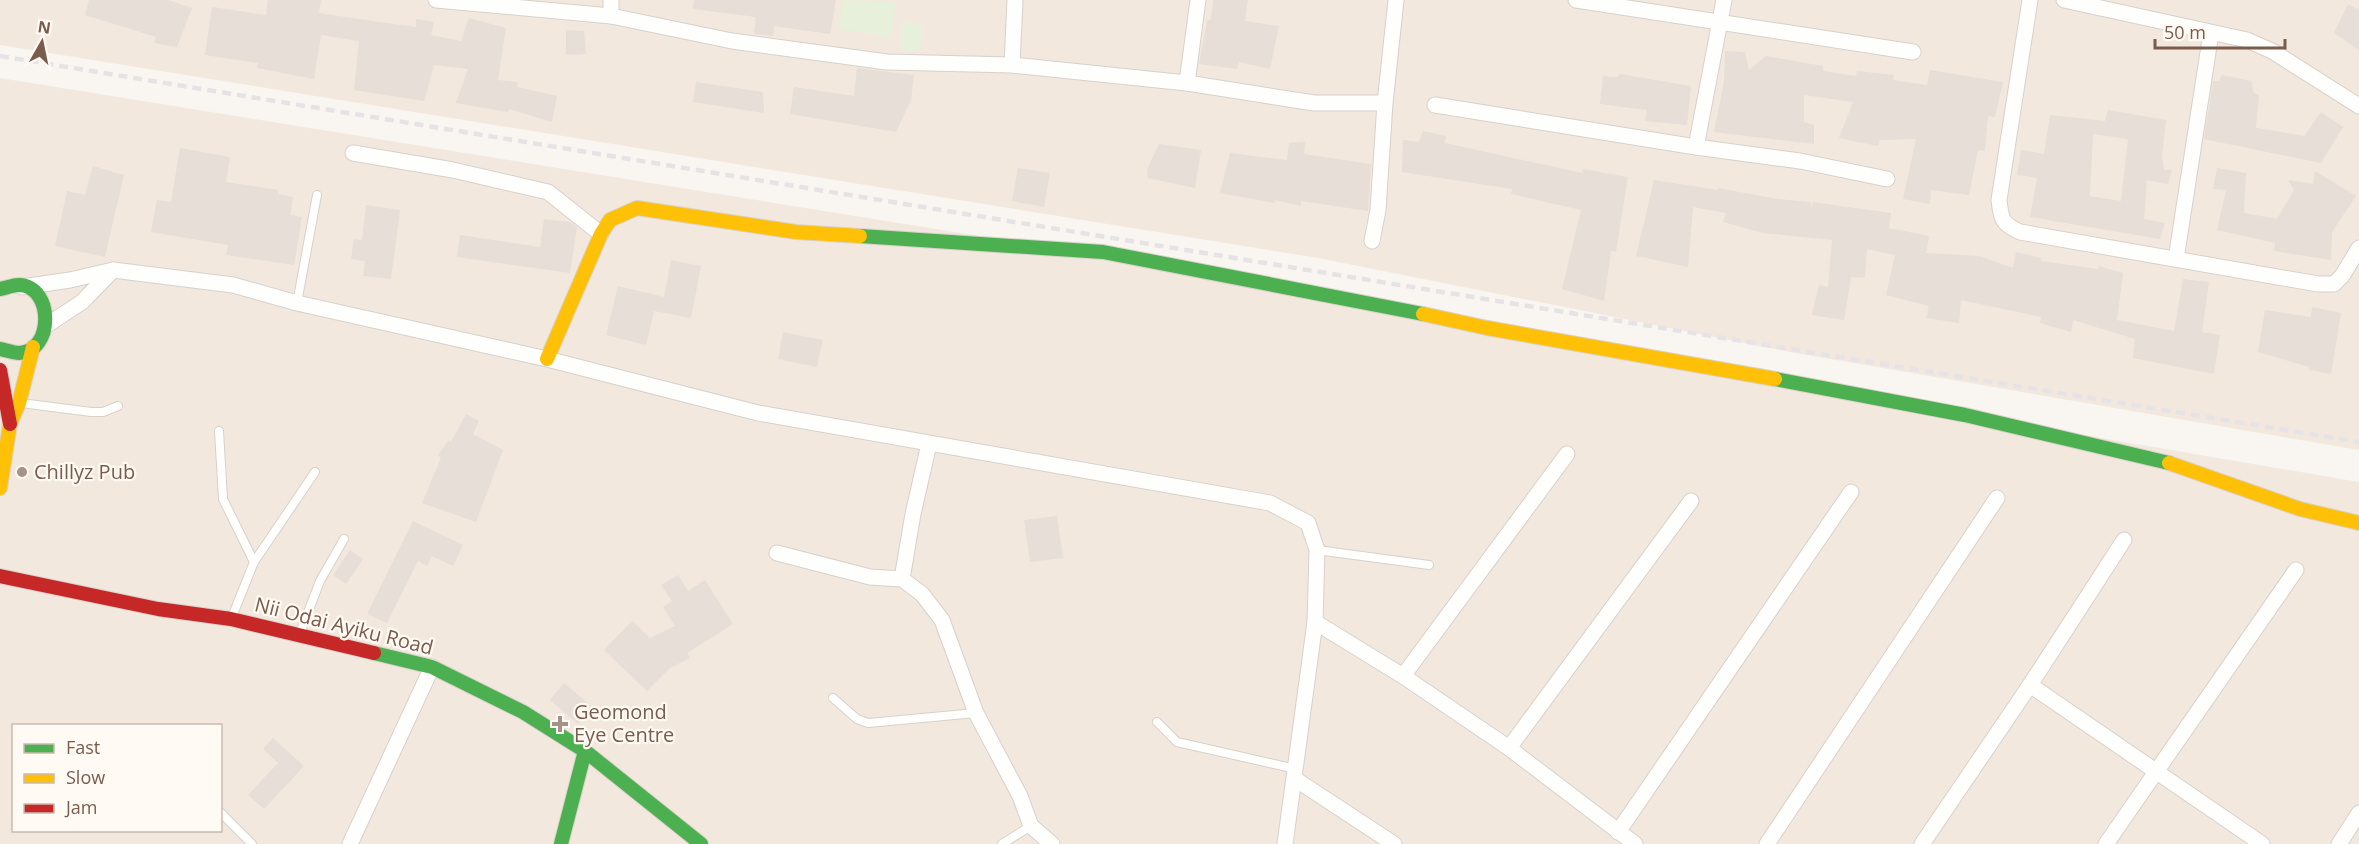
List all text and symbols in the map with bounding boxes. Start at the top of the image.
north arrow [12,12,72,72]
scale bar [2155,12,2286,50]
text: N [36,15,52,39]
text: 50 m [2164,20,2206,44]
place label: Chillyz Pub [34,458,135,485]
marker: Chillyz Pub [15,465,29,479]
street label: Nii Odai Ayiku Road [252,590,436,661]
place label: Geomond Eye Centre [574,698,674,748]
marker: Geomond Eye Centre [551,715,569,733]
legend [12,724,222,832]
text: Fast [66,735,100,759]
text: Slow [66,765,105,789]
text: Jam [64,795,98,819]

